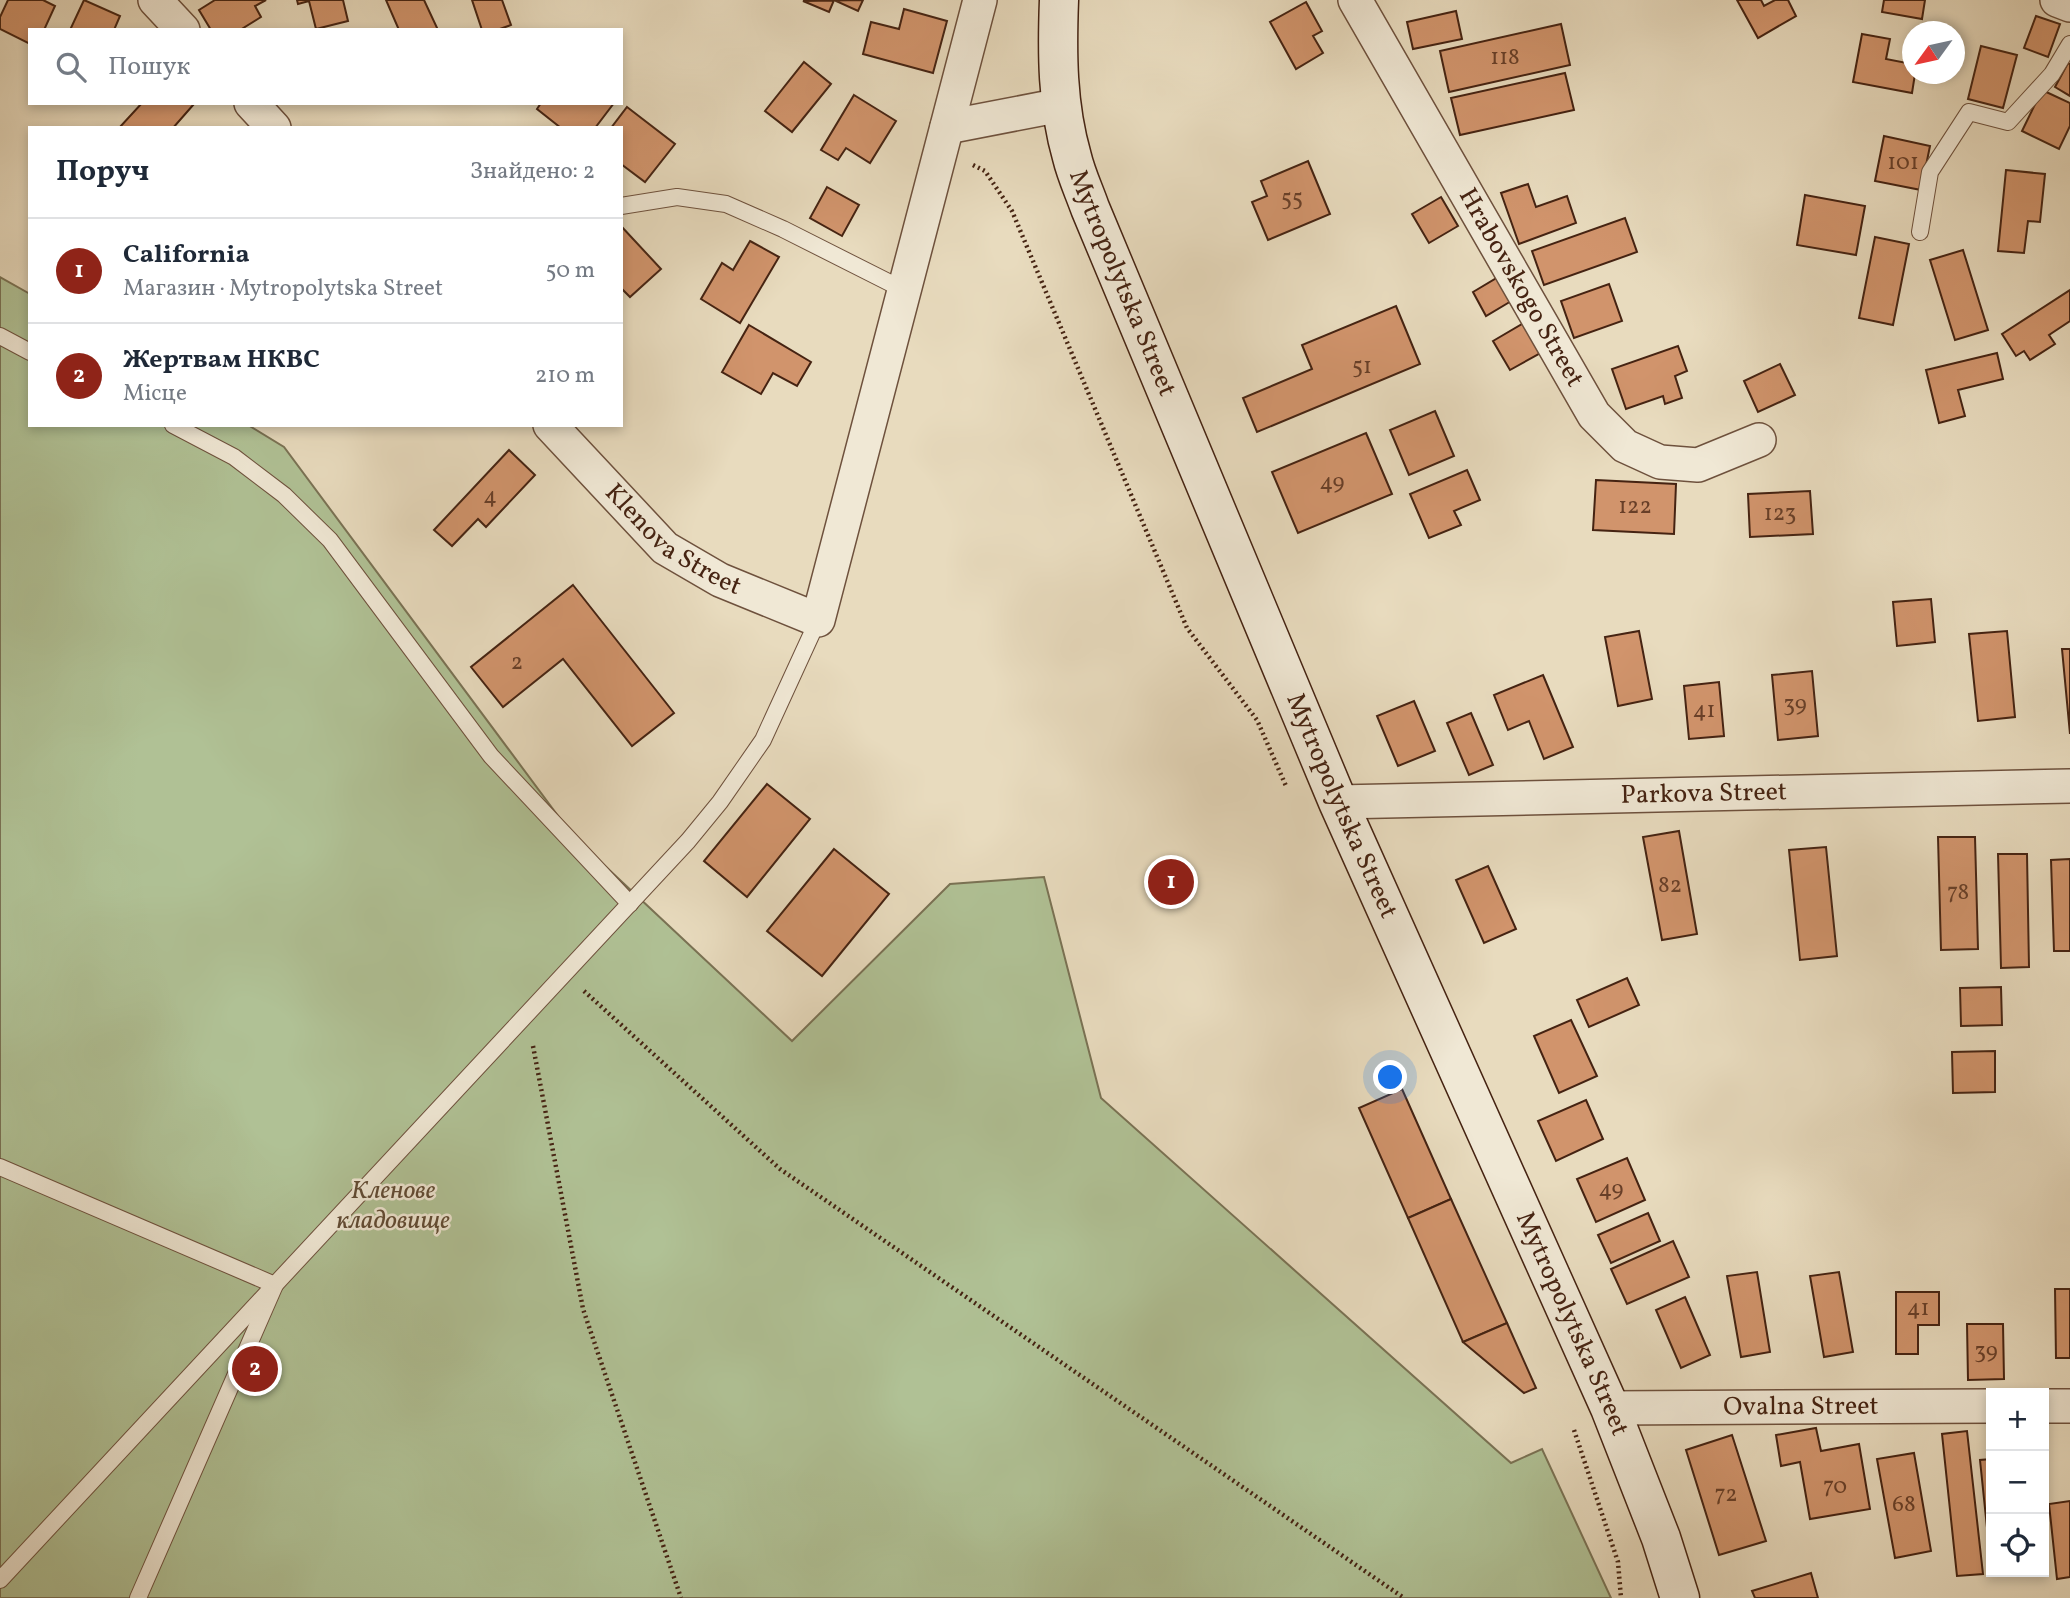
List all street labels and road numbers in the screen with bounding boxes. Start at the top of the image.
street label: Mytropolytska Street [1059,165,1185,402]
street label: Hrabovskogo Street [1449,182,1592,394]
street label: Klenova Street [596,476,747,605]
street label: Mytropolytska Street [1277,688,1406,924]
street label: Parkova Street [1620,774,1787,814]
street label: Mytropolytska Street [1506,1206,1637,1441]
street label: Ovalna Street [1723,1389,1879,1425]

